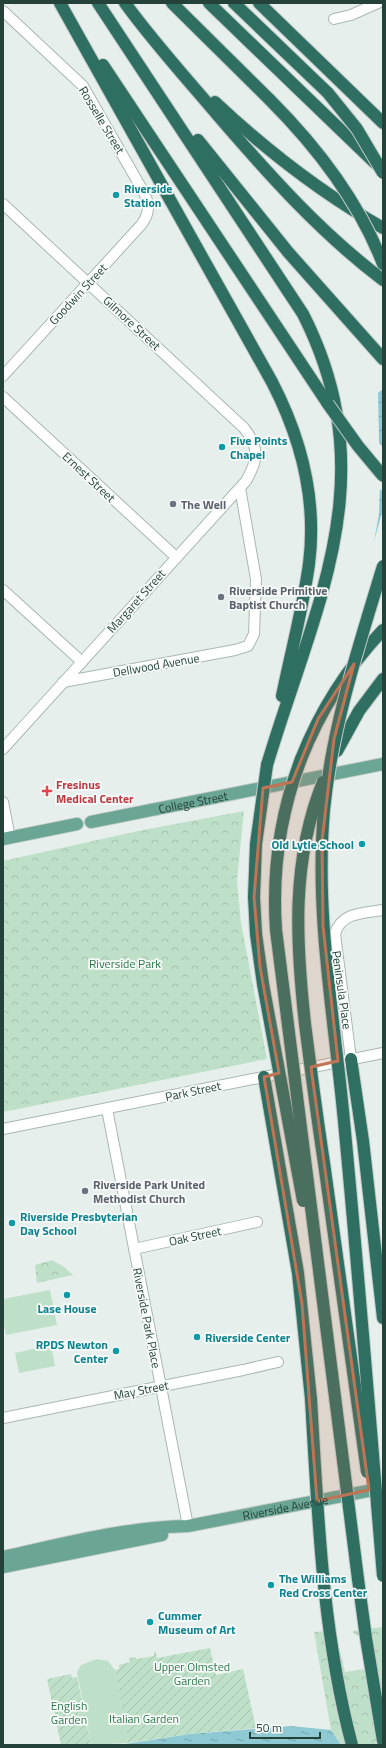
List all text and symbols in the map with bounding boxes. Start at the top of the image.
street label: Rosselle Street [74,83,130,158]
place label: Riverside Station [124,179,172,212]
marker: Riverside Station [111,190,121,200]
street label: Goodwin Street [44,258,112,329]
street label: Gilmore Street [99,291,166,355]
place label: Five Points Chapel [230,431,288,464]
marker: Five Points Chapel [217,442,227,452]
street label: Ernest Street [58,447,120,507]
place label: The Well [181,495,226,514]
marker: The Well [168,499,178,509]
street label: Margaret Street [102,564,170,637]
place label: Riverside Primitive Baptist Church [229,581,327,614]
marker: Riverside Primitive Baptist Church [216,592,226,602]
street label: Dellwood Avenue [111,648,201,682]
place label: Fresinus Medical Center [56,775,134,808]
marker: Fresinus Medical Center [41,785,53,797]
street label: College Street [157,785,230,818]
place label: Old Lytle School [272,835,354,854]
marker: Old Lytle School [357,839,367,849]
street label: Peninsula Place [327,949,357,1031]
park label: Riverside Park [89,954,161,973]
street label: Park Street [163,1076,223,1106]
place label: Riverside Park United Methodist Church [93,1175,205,1208]
marker: Riverside Park United Methodist Church [80,1186,90,1196]
place label: Riverside Presbyterian Day School [20,1207,138,1240]
marker: Riverside Presbyterian Day School [7,1218,17,1228]
street label: Oak Street [167,1221,224,1251]
street label: Riverside Park Place [128,1266,166,1370]
marker: Lase House [62,1290,72,1300]
place label: Lase House [37,1299,97,1318]
place label: Riverside Center [205,1328,291,1347]
marker: Riverside Center [192,1332,202,1342]
place label: RPDS Newton Center [36,1335,109,1368]
marker: RPDS Newton Center [111,1346,121,1356]
street label: May Street [112,1375,171,1405]
street label: Riverside Avenue [241,1489,330,1525]
place label: The Williams Red Cross Center [279,1569,368,1602]
marker: The Williams Red Cross Center [266,1580,276,1590]
place label: Cummer Museum of Art [158,1606,236,1639]
marker: Cummer Museum of Art [145,1617,155,1627]
park label: Upper Olmsted Garden [154,1657,230,1690]
park label: English Garden [51,1696,87,1729]
park label: Italian Garden [109,1709,179,1728]
scale bar [250,1714,320,1740]
text: 50 m [256,1718,282,1737]

